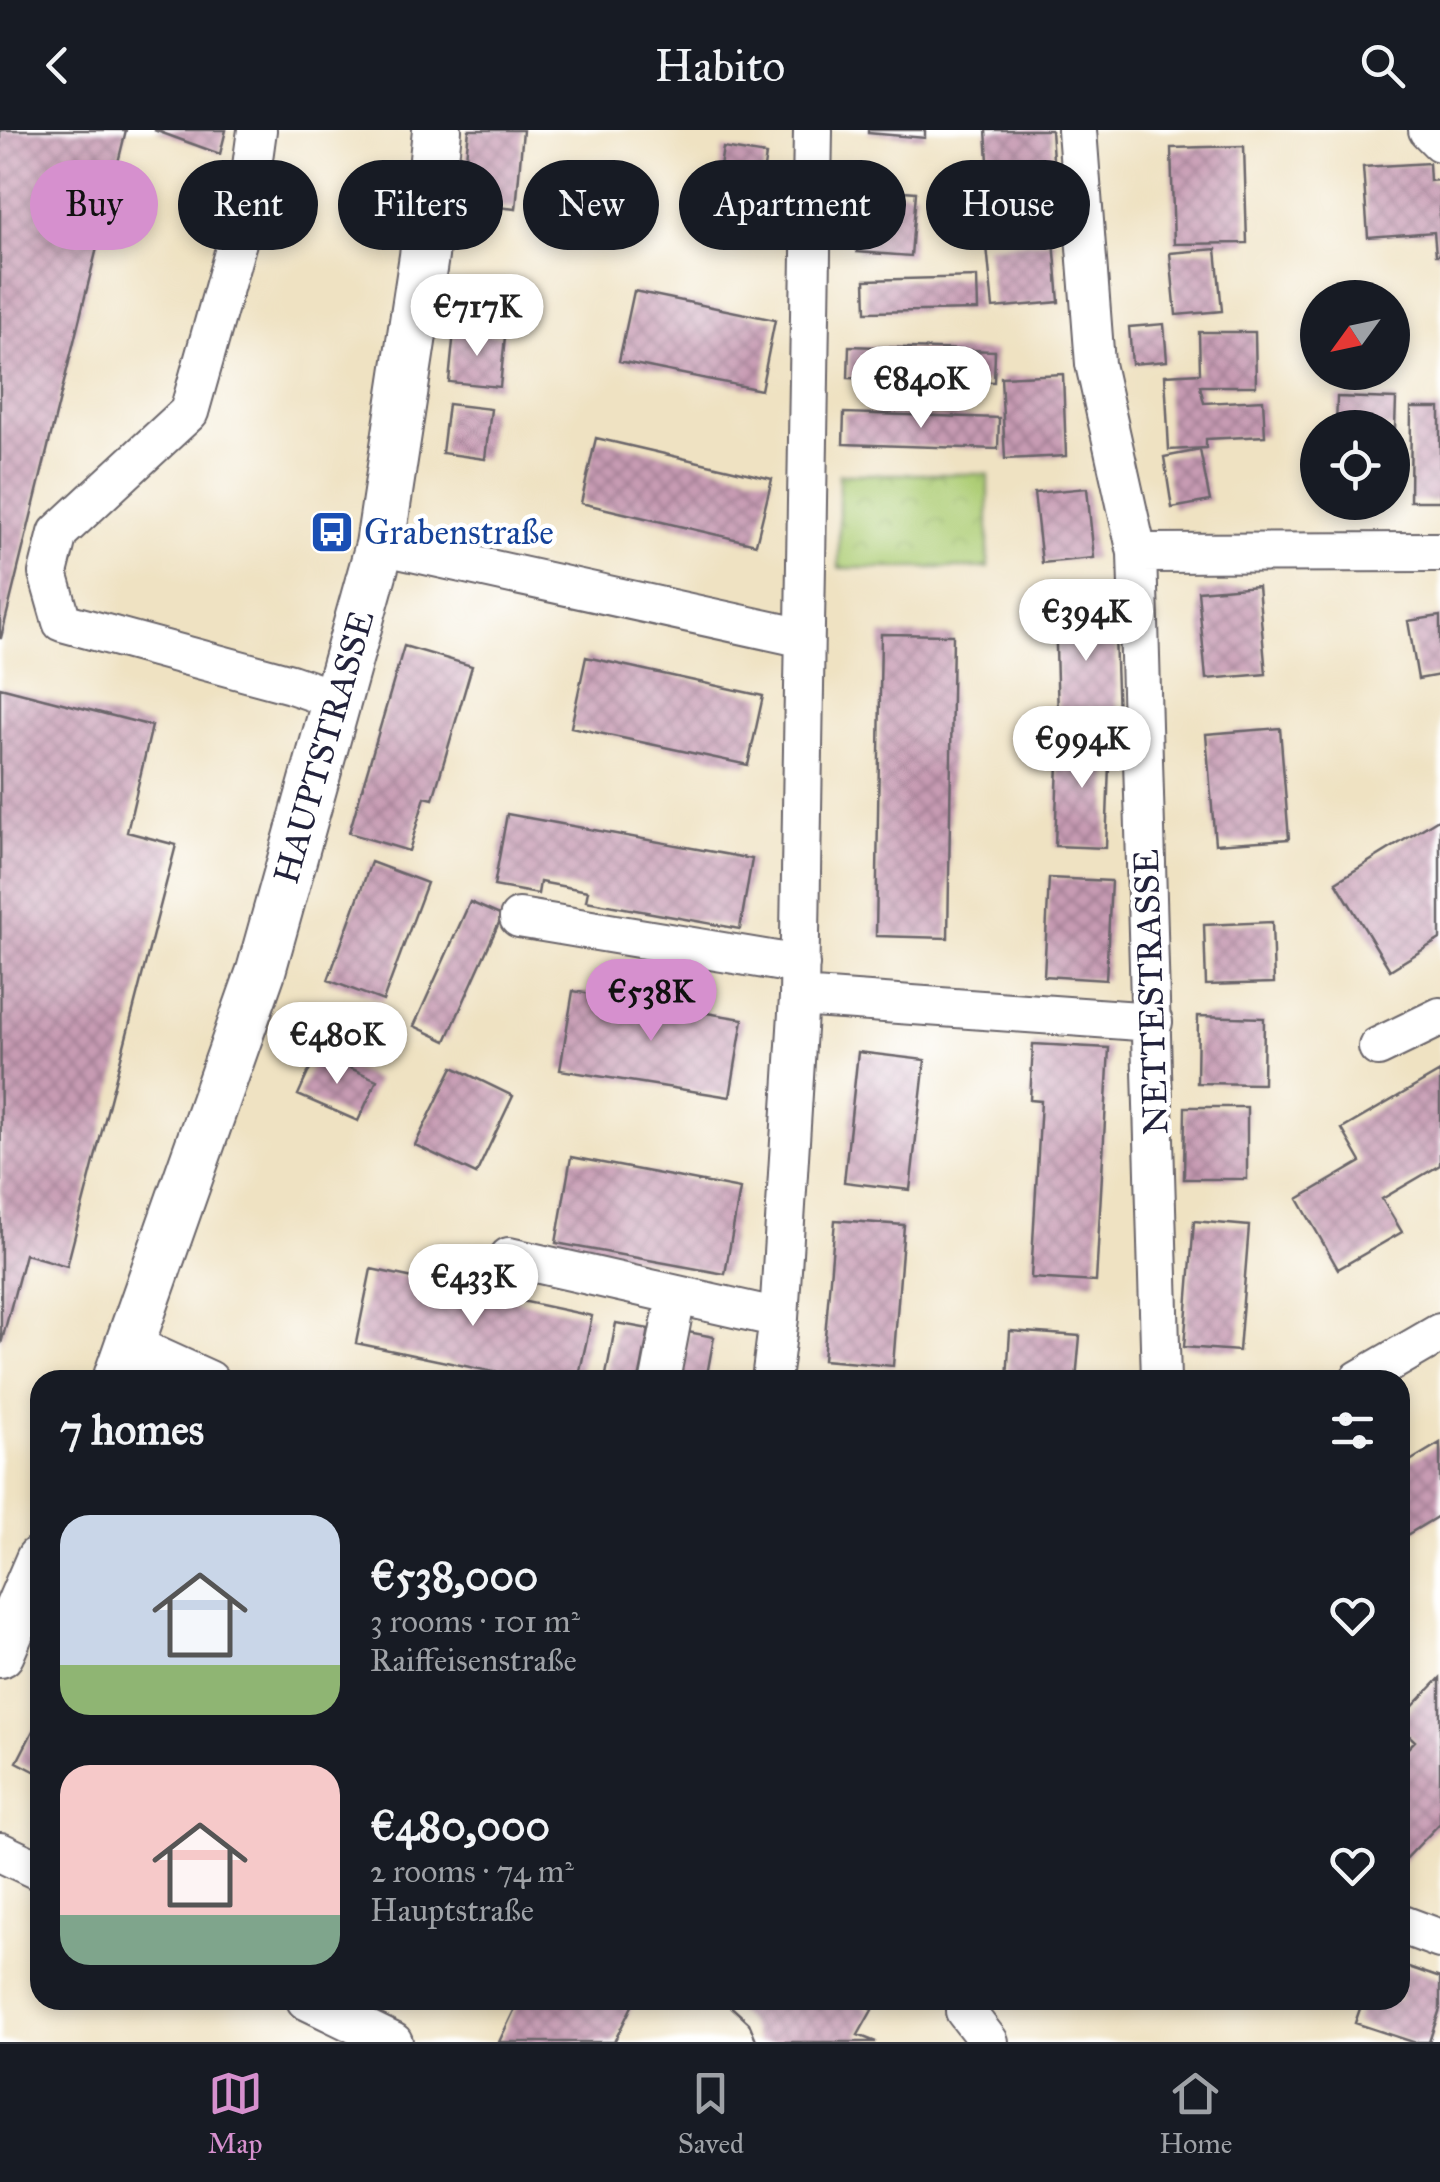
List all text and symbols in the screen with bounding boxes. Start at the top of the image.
icon: back [30,38,85,93]
text: Habito [655,38,785,93]
icon: search [1355,38,1410,93]
chip: Buy [30,160,158,250]
chip: Rent [178,160,318,250]
chip: Filters [338,160,503,250]
chip: New [523,160,659,250]
chip: Apartment [679,160,906,250]
chip: House [926,160,1090,250]
pin: €717K [407,274,547,359]
north arrow [1300,280,1410,390]
map controls [1300,280,1410,520]
text: €717K [433,287,521,326]
pin: €840K [851,346,991,431]
text: €840K [873,359,969,398]
button: locate [1300,410,1410,520]
bus stop icon: Grabenstraße [309,509,355,555]
place label: Grabenstraße [364,511,554,554]
pin: €394K [1016,579,1156,664]
text: €394K [1041,592,1131,631]
street label: HAUPTSTRASSE [264,605,384,889]
pin: €994K [1012,706,1152,791]
text: €994K [1035,719,1129,758]
street label: NETTESTRASSE [1125,848,1177,1136]
pin: €538K [581,959,721,1044]
text: €538K [608,972,694,1011]
pin: €480K [267,1002,407,1087]
text: €480K [289,1015,385,1054]
pin: €433K [403,1244,543,1329]
text: €433K [430,1257,516,1296]
icon: filters [1325,1403,1380,1458]
text: 7 homes [60,1404,204,1456]
text: €538,000 [370,1550,538,1602]
icon: home [140,1555,260,1675]
icon: heart [1325,1588,1380,1643]
text: 3 rooms · 101 m² [370,1602,580,1641]
text: Raiffeisenstraße [370,1641,577,1680]
text: €480,000 [370,1800,550,1852]
icon: home [140,1805,260,1925]
icon: heart [1325,1838,1380,1893]
text: 2 rooms · 74 m² [370,1852,574,1891]
text: Hauptstraße [370,1891,534,1930]
tab: Map [208,2066,263,2161]
tab: Saved [678,2066,744,2161]
tab: Home [1159,2066,1232,2161]

